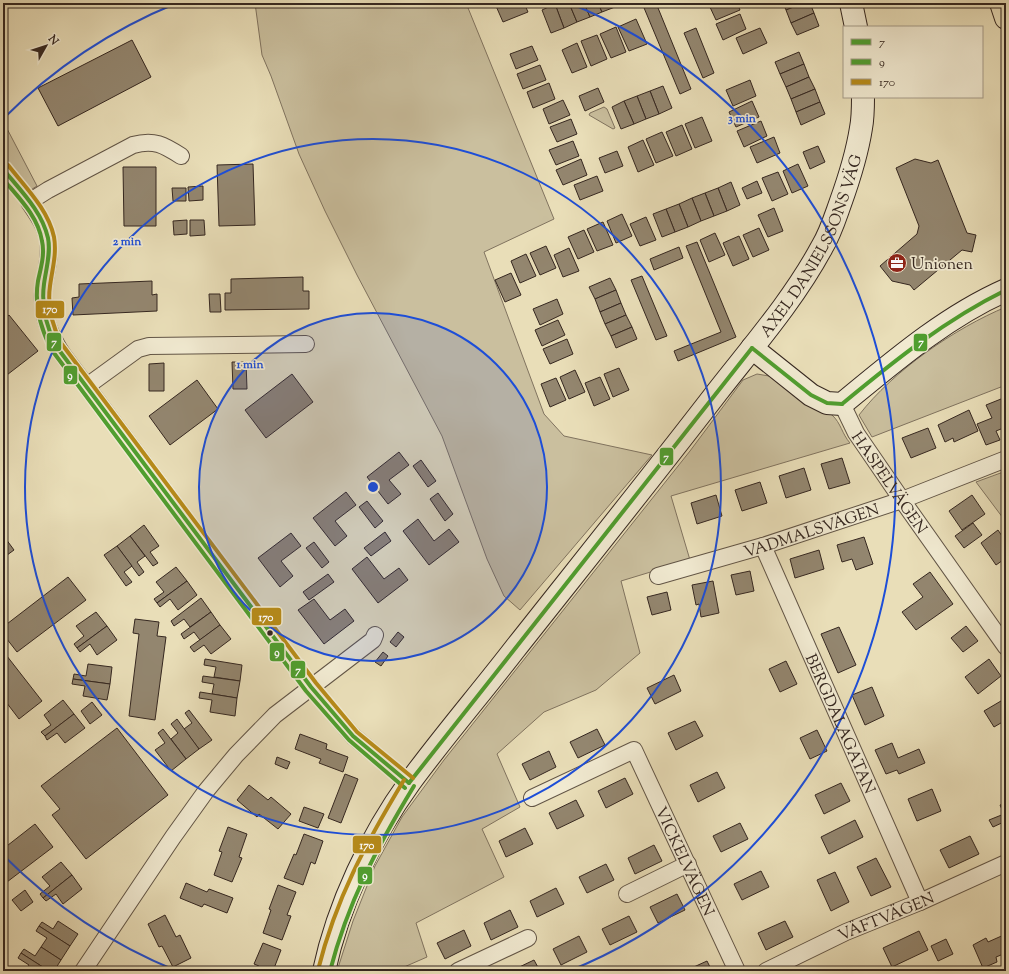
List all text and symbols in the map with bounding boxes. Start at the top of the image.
north arrow [26,26,66,66]
legend [843,26,983,98]
text: N [43,31,62,49]
text: 7 [879,34,885,52]
text: 9 [879,54,885,72]
text: 170 [879,74,895,92]
text: 3 min [728,110,757,128]
street label: AXEL DANIELSSONS VÄG [756,152,869,343]
text: 2 min [113,233,142,251]
office icon: Unionen [886,252,908,274]
place label: Unionen [911,254,973,277]
line badge: 170 [35,300,65,319]
text: 170 [42,302,58,318]
line badge: 7 [46,332,62,352]
line badge: 7 [913,333,928,352]
text: 7 [51,335,57,351]
text: 7 [918,335,924,351]
text: 1 min [235,356,264,374]
line badge: 9 [63,365,78,385]
text: 9 [67,368,73,384]
street label: HASPELVÄGEN [844,428,932,540]
line badge: 7 [659,447,674,466]
text: 7 [663,450,669,466]
centre of rings [366,480,380,494]
street label: VADMALSVÄGEN [742,499,883,565]
line badge: 170 [251,607,282,626]
text: 170 [258,610,274,626]
unlabelled marker [265,628,275,638]
line badge: 9 [269,642,285,662]
text: 9 [274,645,280,661]
street label: BERGDALAGATAN [798,651,880,798]
line badge: 7 [290,660,306,679]
text: 7 [295,663,301,679]
street label: VICKELVÄGEN [648,803,719,921]
line badge: 170 [352,835,382,854]
text: 170 [359,838,375,854]
line badge: 9 [357,866,373,885]
text: 9 [362,868,368,884]
street label: VÄFTVÄGEN [835,888,939,948]

